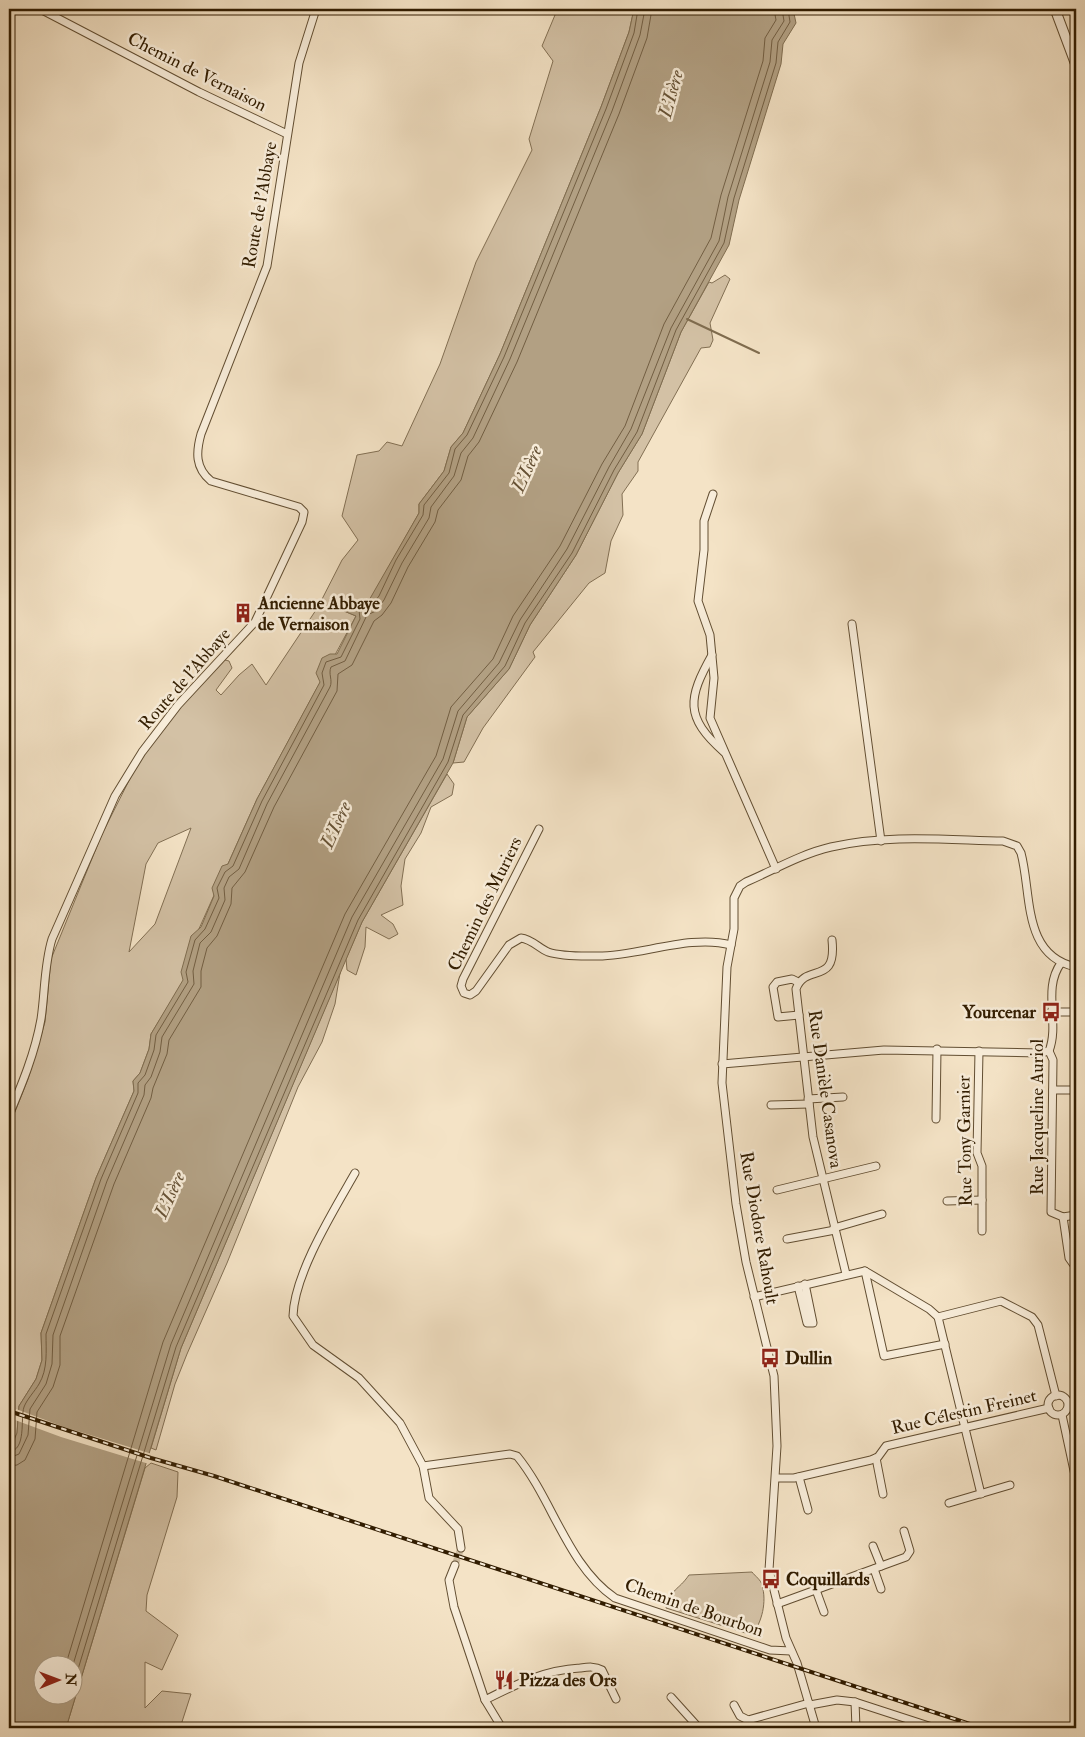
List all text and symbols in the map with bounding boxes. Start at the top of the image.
street label: Chemin de Vernaison [124,27,270,117]
water label: L'Isère [653,67,689,122]
street label: Route de l'Abbaye [238,139,283,270]
water label: L'Isère [506,441,548,497]
place label: Ancienne Abbaye de Vernaison [257,592,380,636]
building icon: Ancienne Abbaye de Vernaison [232,602,254,624]
street label: Route de l'Abbaye [134,623,236,735]
water label: L'Isère [315,797,357,853]
street label: Chemin des Muriers [443,833,527,975]
place label: Yourcenar [962,1001,1036,1024]
bus stop icon: Yourcenar [1040,1001,1062,1023]
street label: Rue Danièle Casanova [803,1008,848,1170]
street label: Rue Jacqueline Auriol [1026,1038,1049,1195]
street label: Rue Tony Garnier [952,1075,978,1207]
street label: Rue Diodore Rahoult [734,1150,784,1306]
water label: L'Isère [149,1167,191,1223]
bus stop icon: Dullin [759,1347,781,1369]
place label: Dullin [785,1347,833,1370]
street label: Rue Célestin Freinet [889,1384,1039,1440]
bus stop icon: Coquillards [760,1568,782,1590]
place label: Coquillards [786,1568,870,1591]
street label: Chemin de Bourbon [622,1573,766,1643]
north arrow [32,1654,82,1704]
restaurant icon: Pizza des Ors [493,1669,515,1691]
place label: Pizza des Ors [519,1669,617,1692]
text: N [62,1672,79,1687]

